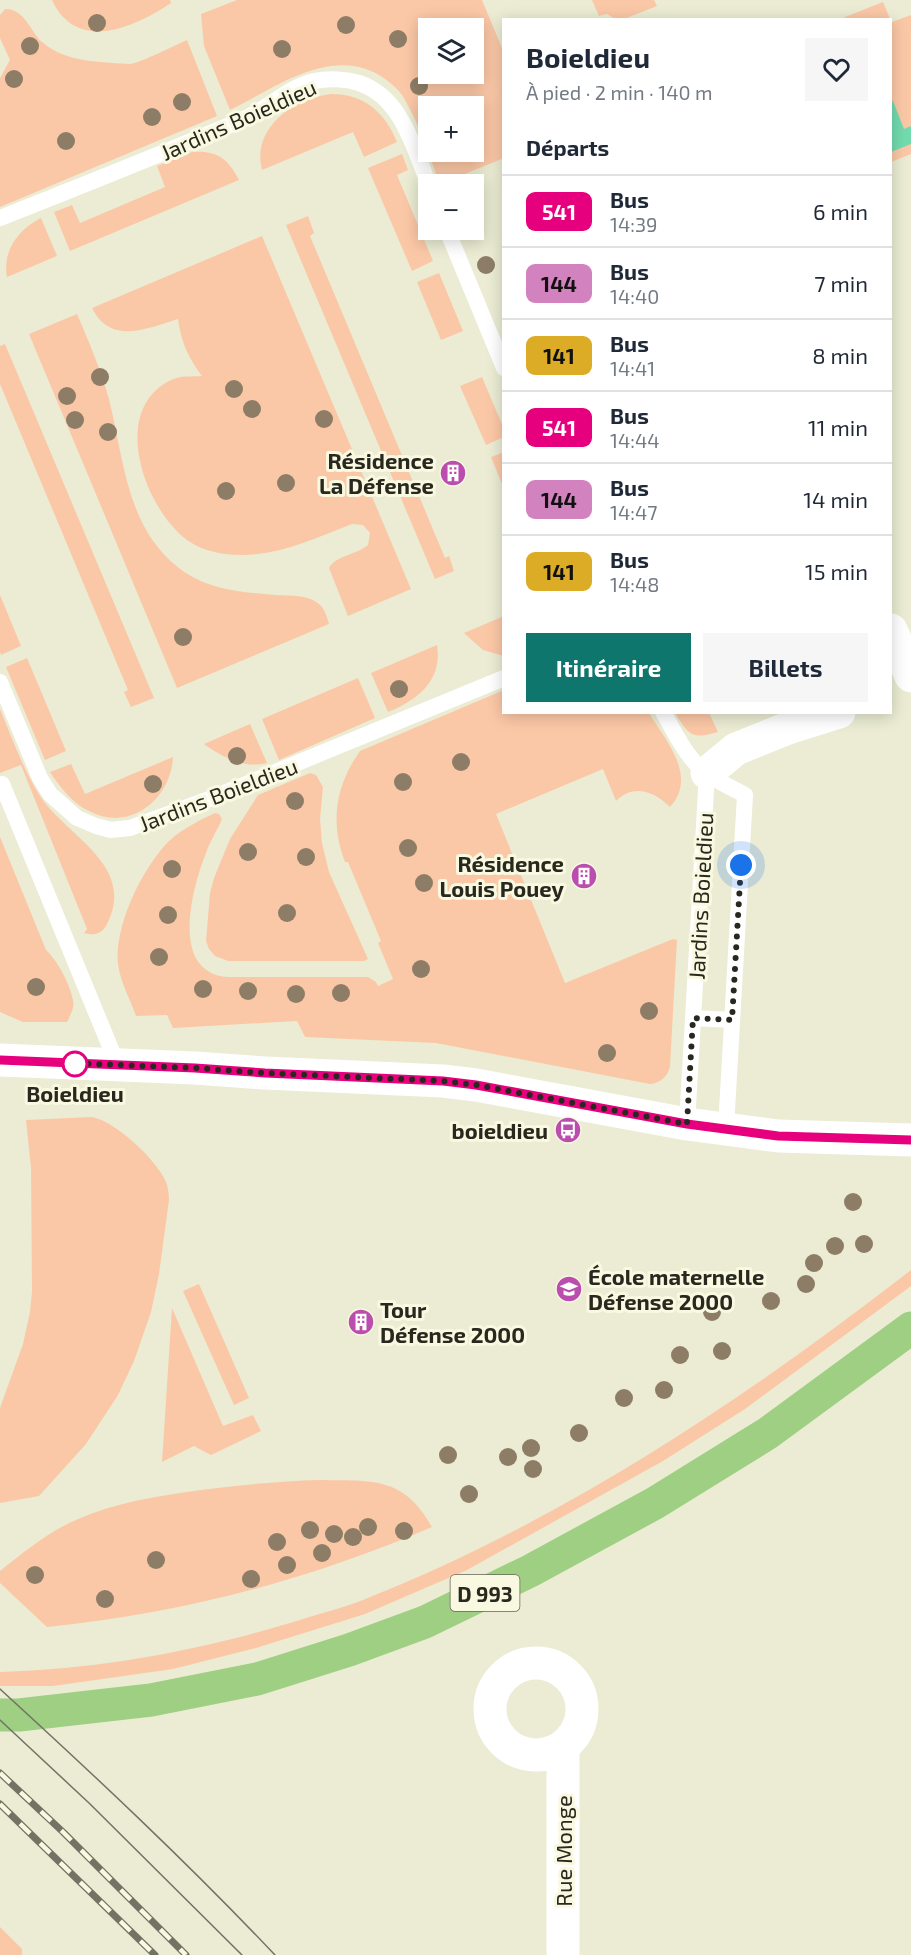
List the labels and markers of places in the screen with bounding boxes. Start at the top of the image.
place label: Résidence La Défense [319,447,434,498]
building icon: Résidence La Défense [438,458,468,488]
place label: Résidence Louis Pouey [439,850,565,902]
building icon: Résidence Louis Pouey [569,861,599,891]
marker: Boieldieu [62,1051,88,1077]
place label: Boieldieu [26,1080,124,1106]
bus stop icon: boieldieu [553,1115,583,1145]
place label: boieldieu [452,1117,548,1143]
place label: École maternelle Défense 2000 [588,1263,764,1314]
school or university icon: École maternelle Défense 2000 [554,1274,584,1304]
place label: Tour Défense 2000 [380,1296,525,1347]
building icon: Tour Défense 2000 [346,1307,376,1337]

